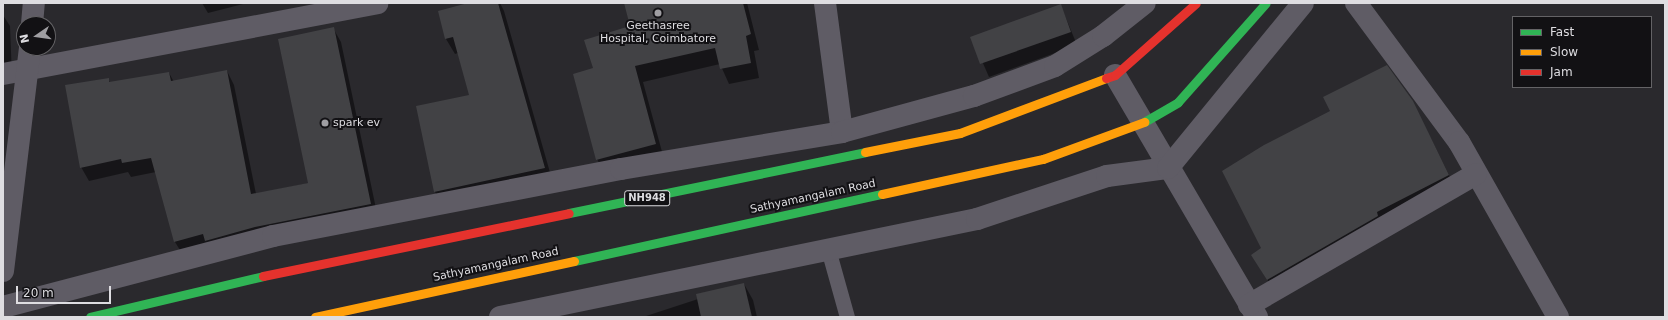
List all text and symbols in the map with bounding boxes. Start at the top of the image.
marker: Geethasree Hospital, Coimbatore [652,7,664,19]
north arrow [16,16,56,56]
legend [1512,16,1652,88]
place label: Geethasree Hospital, Coimbatore [600,20,716,46]
text: Fast [1550,25,1574,39]
text: N [17,33,32,45]
text: Slow [1550,45,1578,59]
text: Jam [1550,65,1573,79]
place label: spark ev [333,116,380,130]
marker: spark ev [320,118,330,128]
street label: Sathyamangalam Road [749,177,877,217]
road number: NH948 [624,190,670,206]
street label: Sathyamangalam Road [432,245,560,285]
scale bar [18,278,113,304]
text: 20 m [23,286,54,300]

